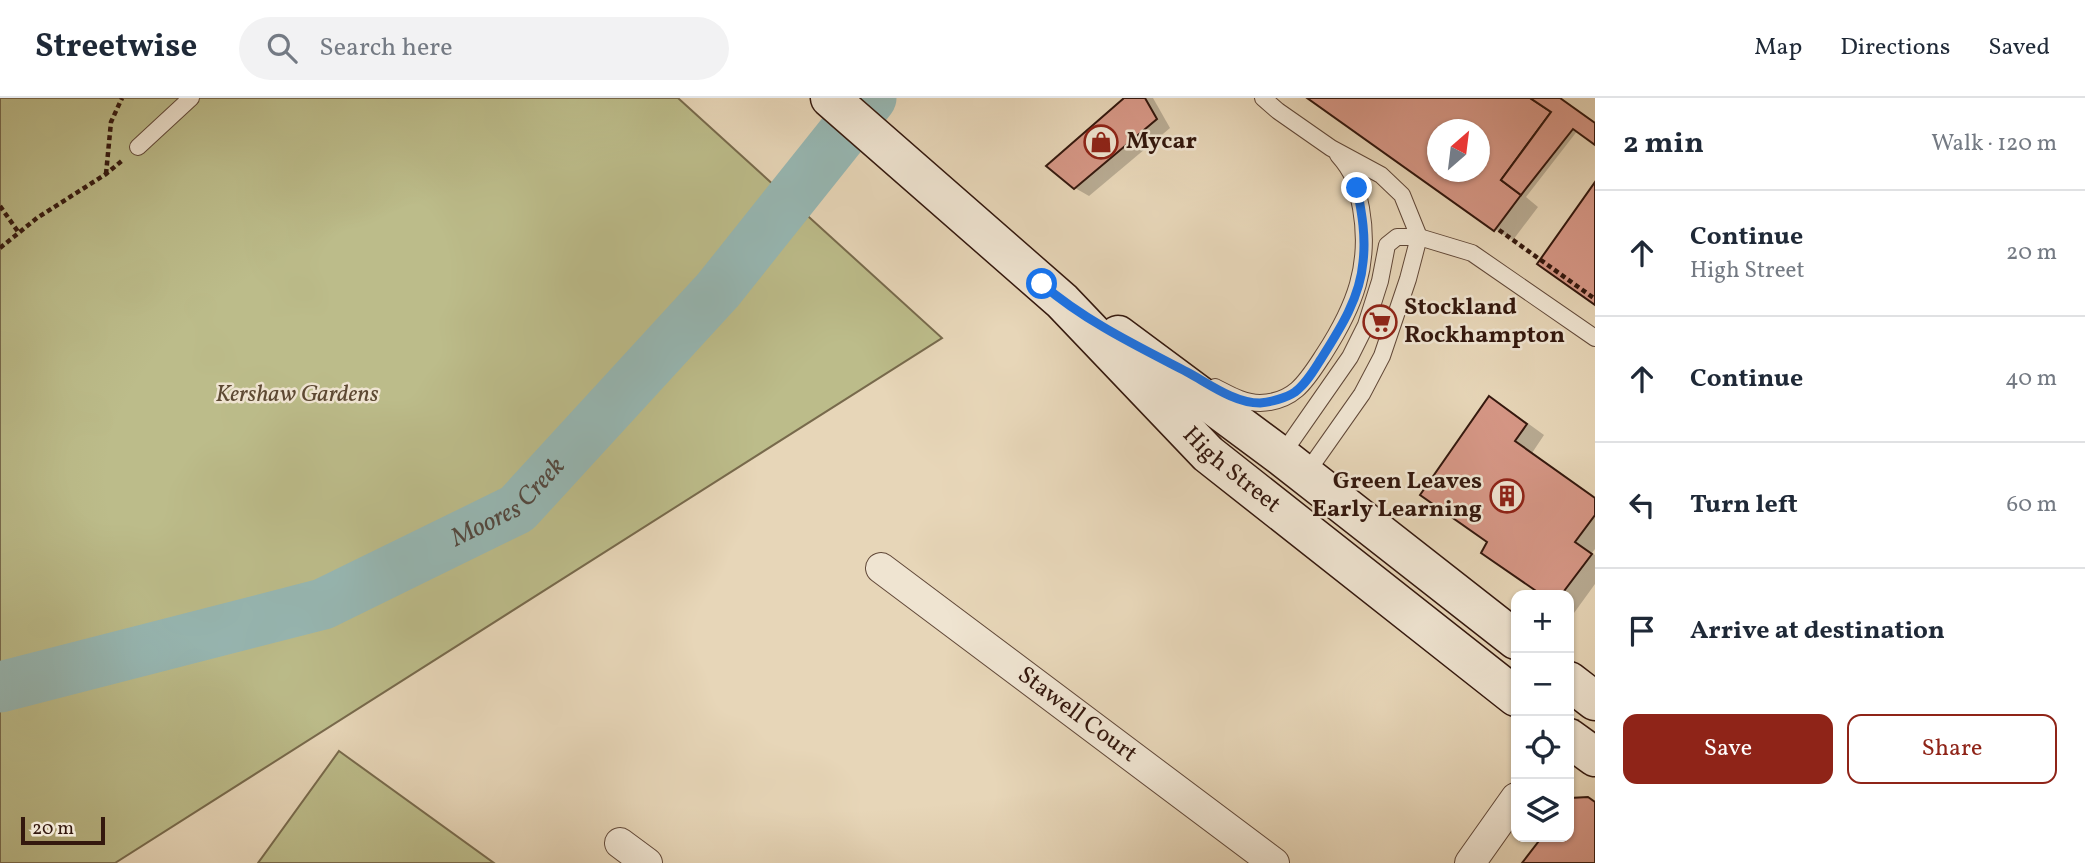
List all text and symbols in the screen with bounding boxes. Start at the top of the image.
search box [239,17,729,80]
text: Streetwise [35,25,197,71]
icon: search [263,29,301,67]
text: Search here [319,30,453,66]
text: Map [1754,31,1802,65]
text: Directions [1840,31,1950,65]
text: Saved [1988,31,2050,65]
north arrow [1427,119,1490,182]
shop icon: Mycar [1082,123,1120,161]
text: 2 min [1623,123,1704,165]
place label: Mycar [1126,125,1197,159]
text: Walk · 120 m [1931,128,2057,160]
route end [1341,172,1372,203]
text: Continue [1690,219,1803,255]
icon: ahead [1623,234,1661,272]
text: 20 m [2006,237,2057,269]
text: High Street [1690,255,1805,287]
route start [1026,268,1057,299]
place label: Stockland Rockhampton [1404,291,1565,353]
supermarket icon: Stockland Rockhampton [1361,303,1399,341]
icon: ahead [1623,360,1661,398]
text: Continue [1690,361,1803,397]
text: 40 m [2005,363,2057,395]
park label: Kershaw Gardens [215,378,379,412]
street label: High Street [1174,419,1288,522]
water label: Moores Creek [444,450,574,557]
place label: Green Leaves Early Learning [1312,465,1482,527]
building icon: Green Leaves Early Learning [1488,477,1526,515]
icon: left [1623,486,1661,524]
text: Turn left [1690,487,1798,523]
text: 60 m [2007,489,2057,521]
map controls [1511,590,1574,842]
button: + [1511,590,1574,653]
icon: arrive [1623,612,1661,650]
text: Arrive at destination [1690,613,1945,649]
button: − [1511,653,1574,716]
street label: Stawell Court [1010,659,1144,771]
button: Save [1623,714,1833,784]
button: Share [1847,714,2057,784]
button: locate [1511,716,1574,779]
button: layers [1511,779,1574,842]
scale bar [21,814,105,846]
text: 20 m [32,816,74,842]

